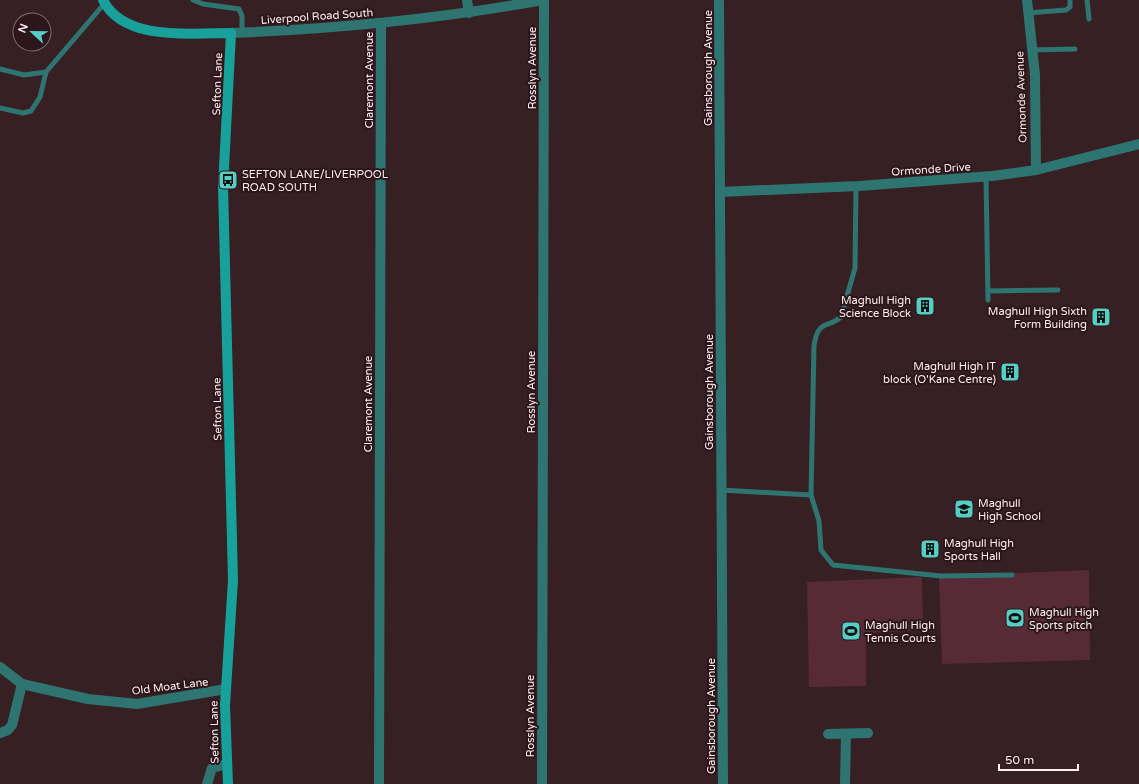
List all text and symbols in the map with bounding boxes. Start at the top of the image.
street label: Liverpool Road South [260,6,374,27]
street label: Gainsborough Avenue [702,10,715,126]
north arrow [12,12,52,52]
text: N [16,22,31,35]
street label: Rosslyn Avenue [526,27,539,109]
street label: Claremont Avenue [363,32,376,128]
street label: Ormonde Avenue [1013,51,1030,143]
street label: Sefton Lane [210,52,225,116]
street label: Ormonde Drive [891,160,971,179]
place label: SEFTON LANE/LIVERPOOL ROAD SOUTH [242,168,389,194]
bus stop icon: SEFTON LANE/LIVERPOOL ROAD SOUTH [217,169,239,191]
place label: Maghull High Science Block [839,294,911,320]
building icon: Maghull High Science Block [914,295,936,317]
place label: Maghull High Sixth Form Building [988,305,1087,331]
building icon: Maghull High Sixth Form Building [1090,306,1112,328]
street label: Gainsborough Avenue [703,334,716,450]
street label: Rosslyn Avenue [525,351,538,433]
street label: Claremont Avenue [362,356,375,452]
place label: Maghull High IT block (O'Kane Centre) [883,360,996,386]
building icon: Maghull High IT block (O'Kane Centre) [999,361,1021,383]
street label: Sefton Lane [210,377,225,441]
place label: Maghull High School [978,497,1041,523]
school or university icon: Maghull High School [953,498,975,520]
place label: Maghull High Sports Hall [944,537,1014,563]
building icon: Maghull High Sports Hall [919,538,941,560]
place label: Maghull High Sports pitch [1029,606,1099,632]
sports icon: Maghull High Sports pitch [1004,607,1026,629]
place label: Maghull High Tennis Courts [865,619,936,645]
sports icon: Maghull High Tennis Courts [840,620,862,642]
street label: Gainsborough Avenue [705,658,718,774]
street label: Old Moat Lane [131,675,209,698]
street label: Rosslyn Avenue [524,675,537,757]
street label: Sefton Lane [207,700,222,764]
scale bar [999,746,1078,772]
text: 50 m [1005,753,1034,767]

